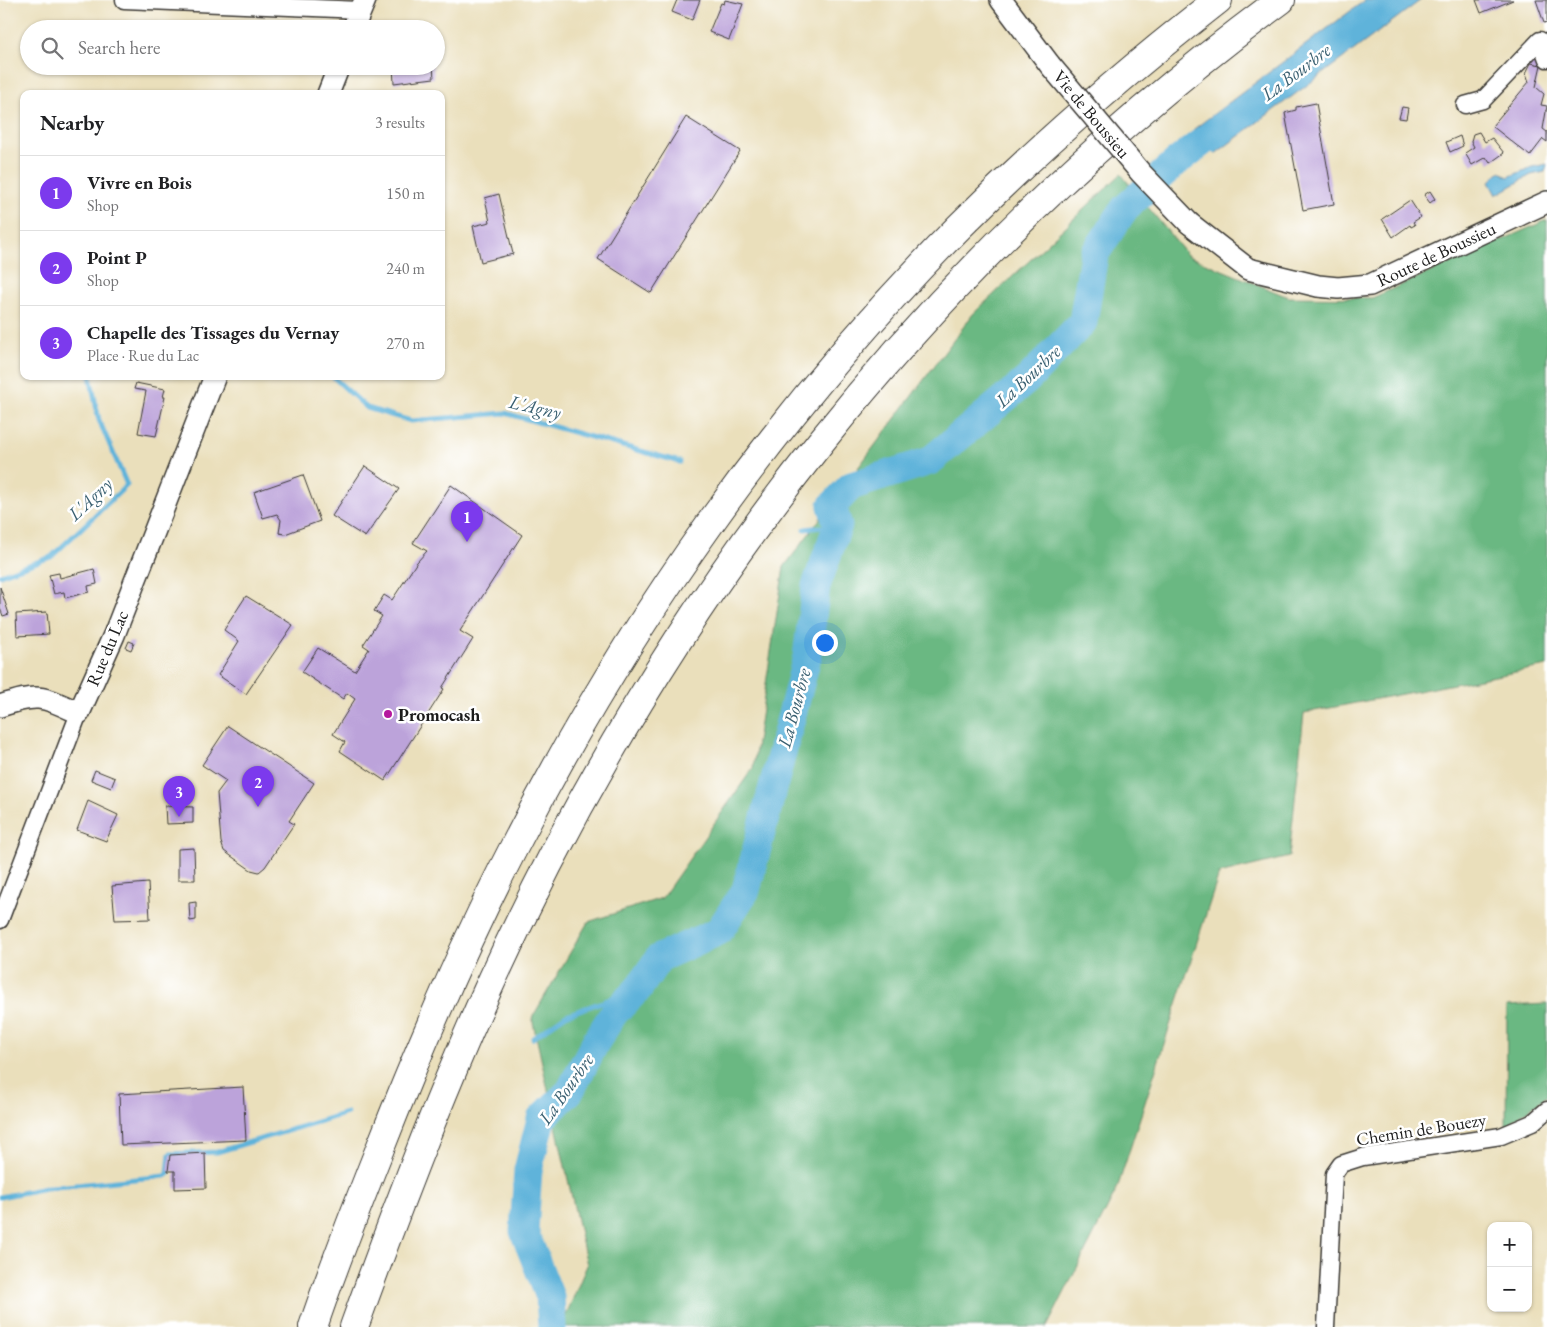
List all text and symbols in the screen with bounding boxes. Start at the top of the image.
search box [20,20,445,75]
icon: search [38,34,66,62]
text: Search here [78,35,160,60]
water label: La Bourbre [1255,37,1336,107]
street label: Vie de Boussieu [1048,65,1136,163]
text: Nearby [40,109,104,136]
text: 3 results [375,112,425,133]
text: Vivre en Bois [87,170,192,195]
text: 1 [52,183,60,204]
text: 150 m [386,183,425,204]
text: Shop [87,195,119,216]
street label: Route de Boussieu [1373,216,1500,292]
text: Point P [87,245,147,270]
text: 2 [52,258,60,279]
text: 240 m [386,258,425,279]
text: Shop [87,270,119,291]
text: Chapelle des Tissages du Vernay [87,320,339,345]
text: 3 [52,333,60,354]
text: 270 m [386,333,425,354]
water label: La Bourbre [989,339,1067,413]
text: Place · Rue du Lac [87,345,199,366]
water label: L'Agny [506,389,564,425]
water label: L'Agny [62,472,118,527]
pin: 1 [451,501,483,542]
street label: Rue du Lac [81,607,133,689]
your location [812,630,838,656]
water label: La Bourbre [771,665,817,751]
place label: Promocash [398,703,480,726]
marker: Promocash [382,708,394,720]
pin: 2 [242,766,274,807]
pin: 3 [163,776,195,817]
water label: La Bourbre [532,1048,600,1130]
street label: Chemin de Bouezy [1355,1107,1488,1151]
map controls [1487,1222,1532,1312]
button: + [1487,1222,1532,1267]
button: − [1487,1267,1532,1312]

